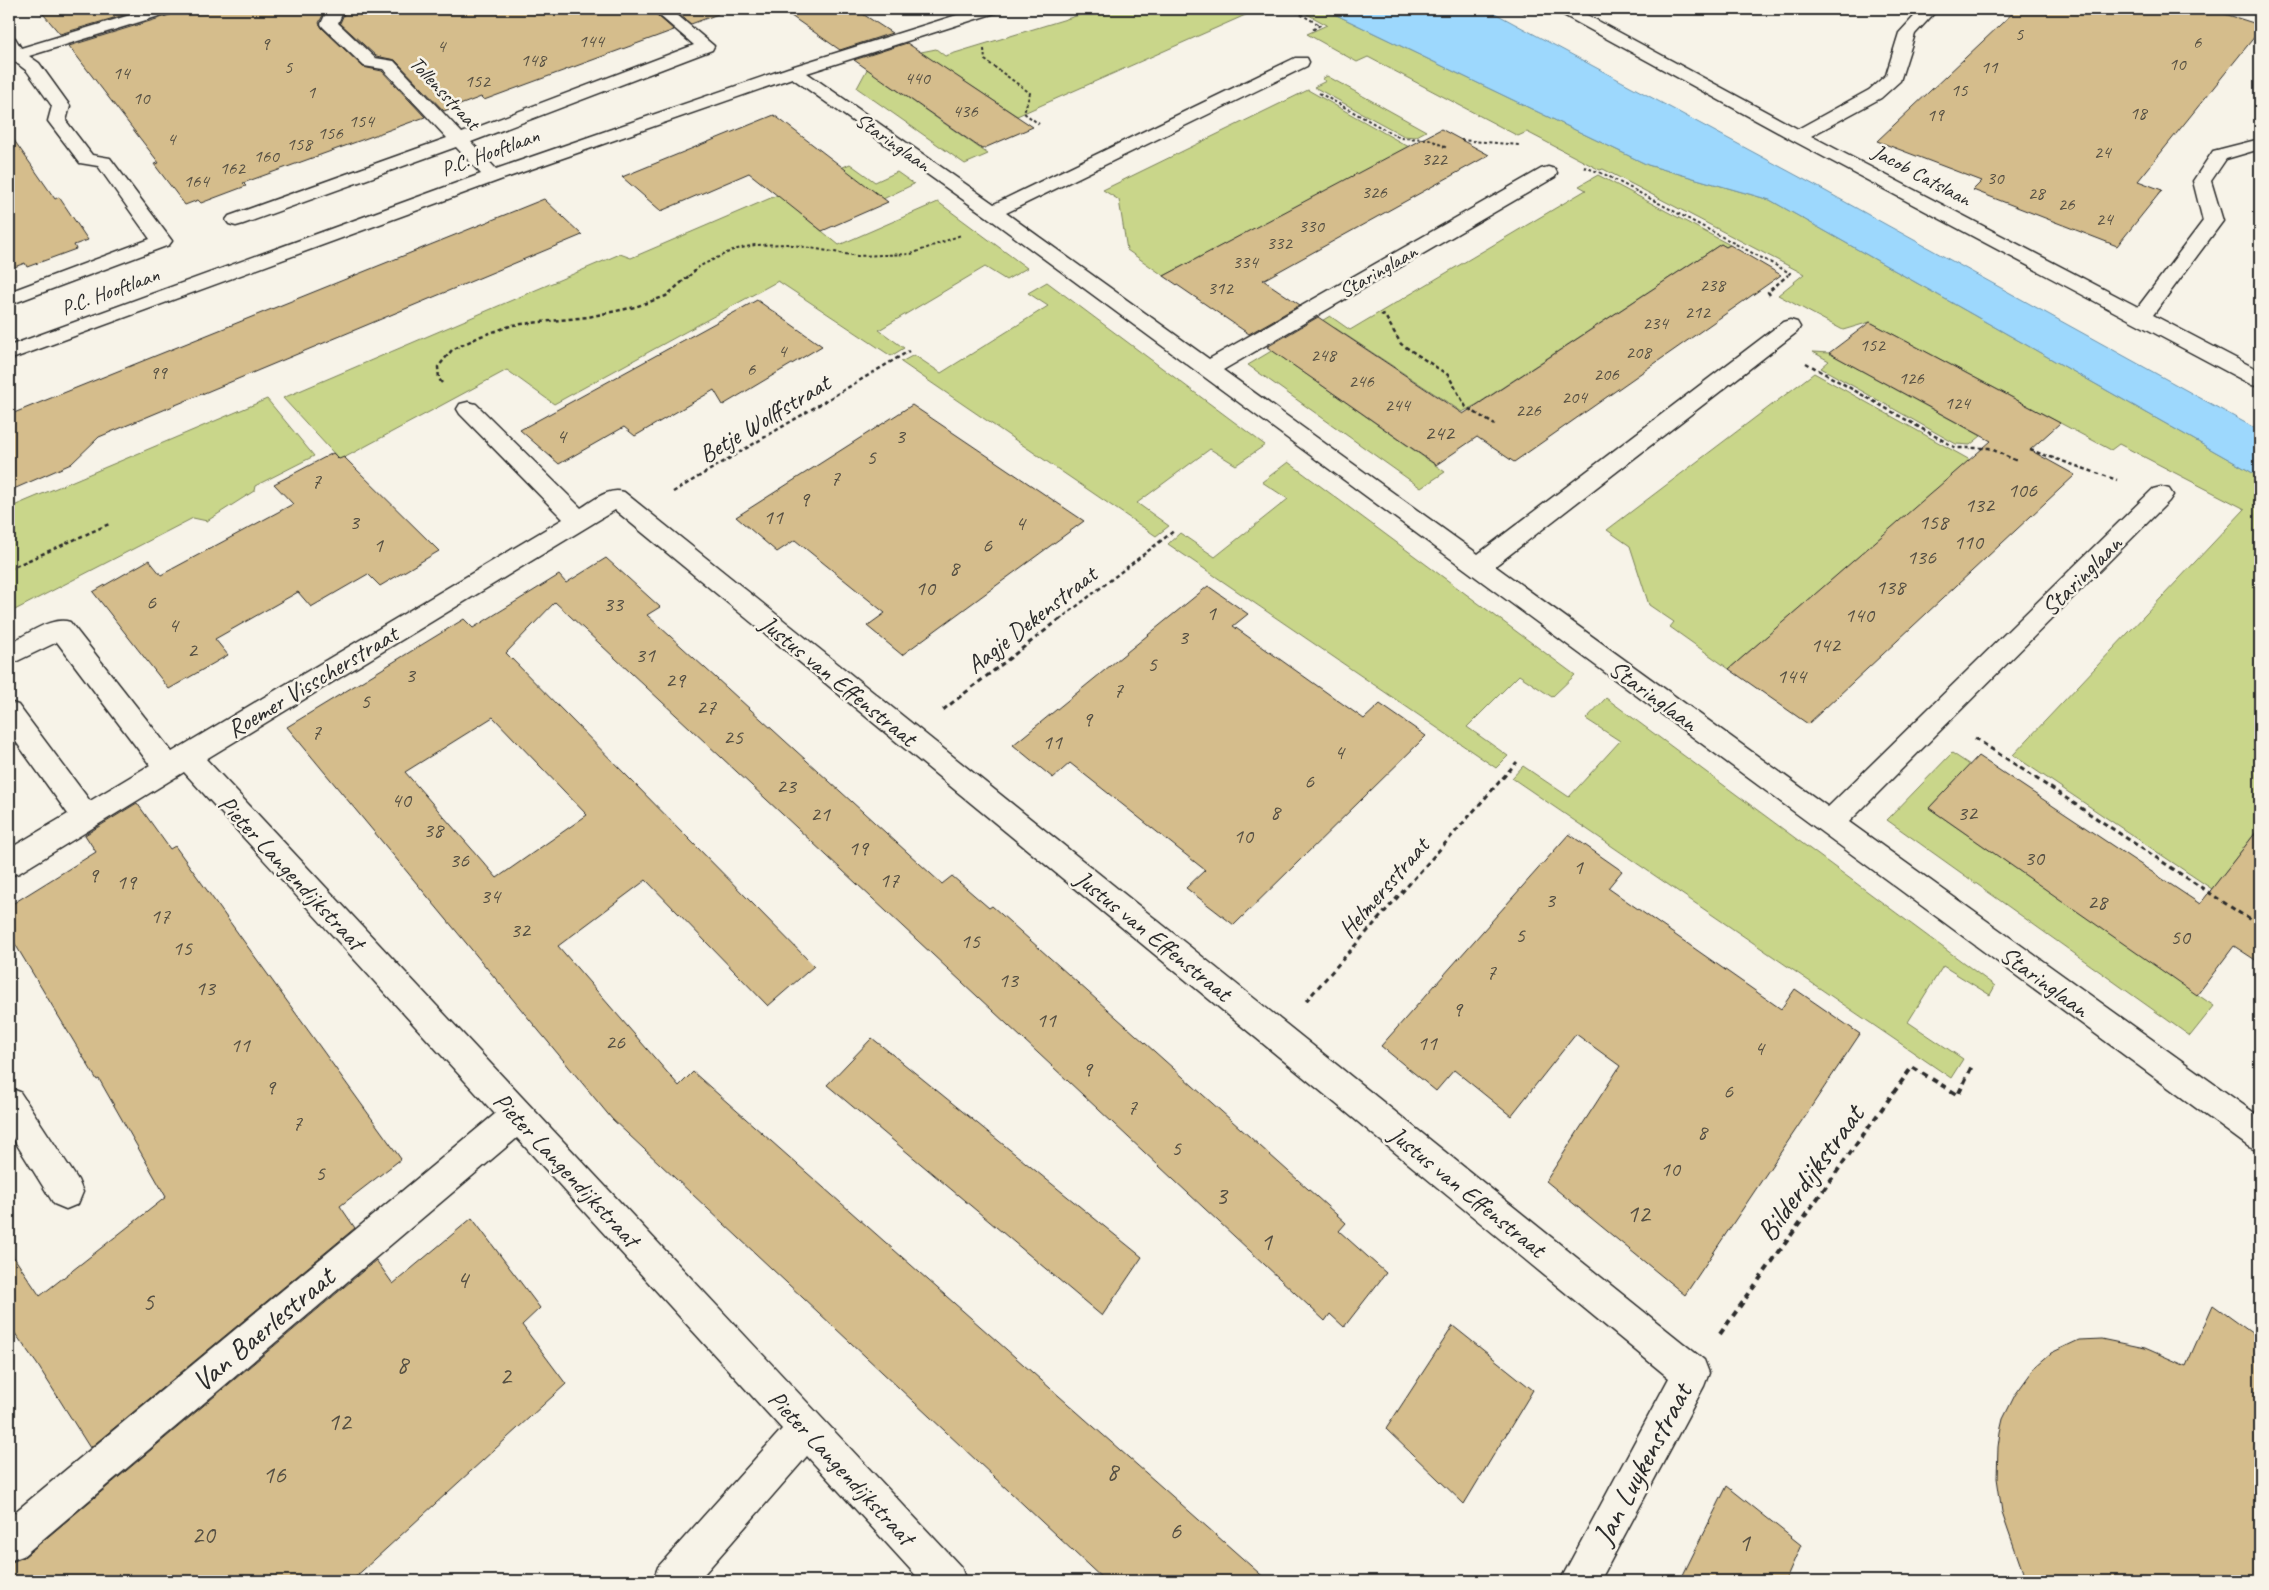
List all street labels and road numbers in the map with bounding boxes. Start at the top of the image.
street label: Tollensstraat [404,50,487,137]
street label: Staringlaan [850,107,937,178]
street label: P.C. Hooftlaan [437,122,543,182]
street label: Jacob Catslaan [1867,138,1977,213]
street label: Staringlaan [1334,237,1423,304]
street label: P.C. Hooftlaan [57,261,163,321]
street label: Betje Wolffstraat [693,366,838,470]
street label: Staringlaan [2034,527,2130,623]
street label: Aagje Dekenstraat [960,557,1105,681]
street label: Justus van Effenstraat [753,607,925,755]
street label: Roemer Visscherstraat [221,617,406,745]
street label: Staringlaan [1603,653,1706,740]
street label: Pieter Langendijkstraat [211,788,374,960]
street label: Helmersstraat [1331,829,1438,945]
street label: Justus van Effenstraat [1068,862,1240,1010]
street label: Staringlaan [1994,939,2097,1026]
street label: Pieter Langendijkstraat [486,1085,649,1257]
street label: Bilderdijkstraat [1748,1095,1874,1249]
street label: Justus van Effenstraat [1382,1118,1554,1266]
street label: Van Baerlestraat [184,1256,345,1400]
street label: Jan Luykenstraat [1583,1374,1702,1553]
street label: Pieter Langendijkstraat [761,1383,924,1555]

